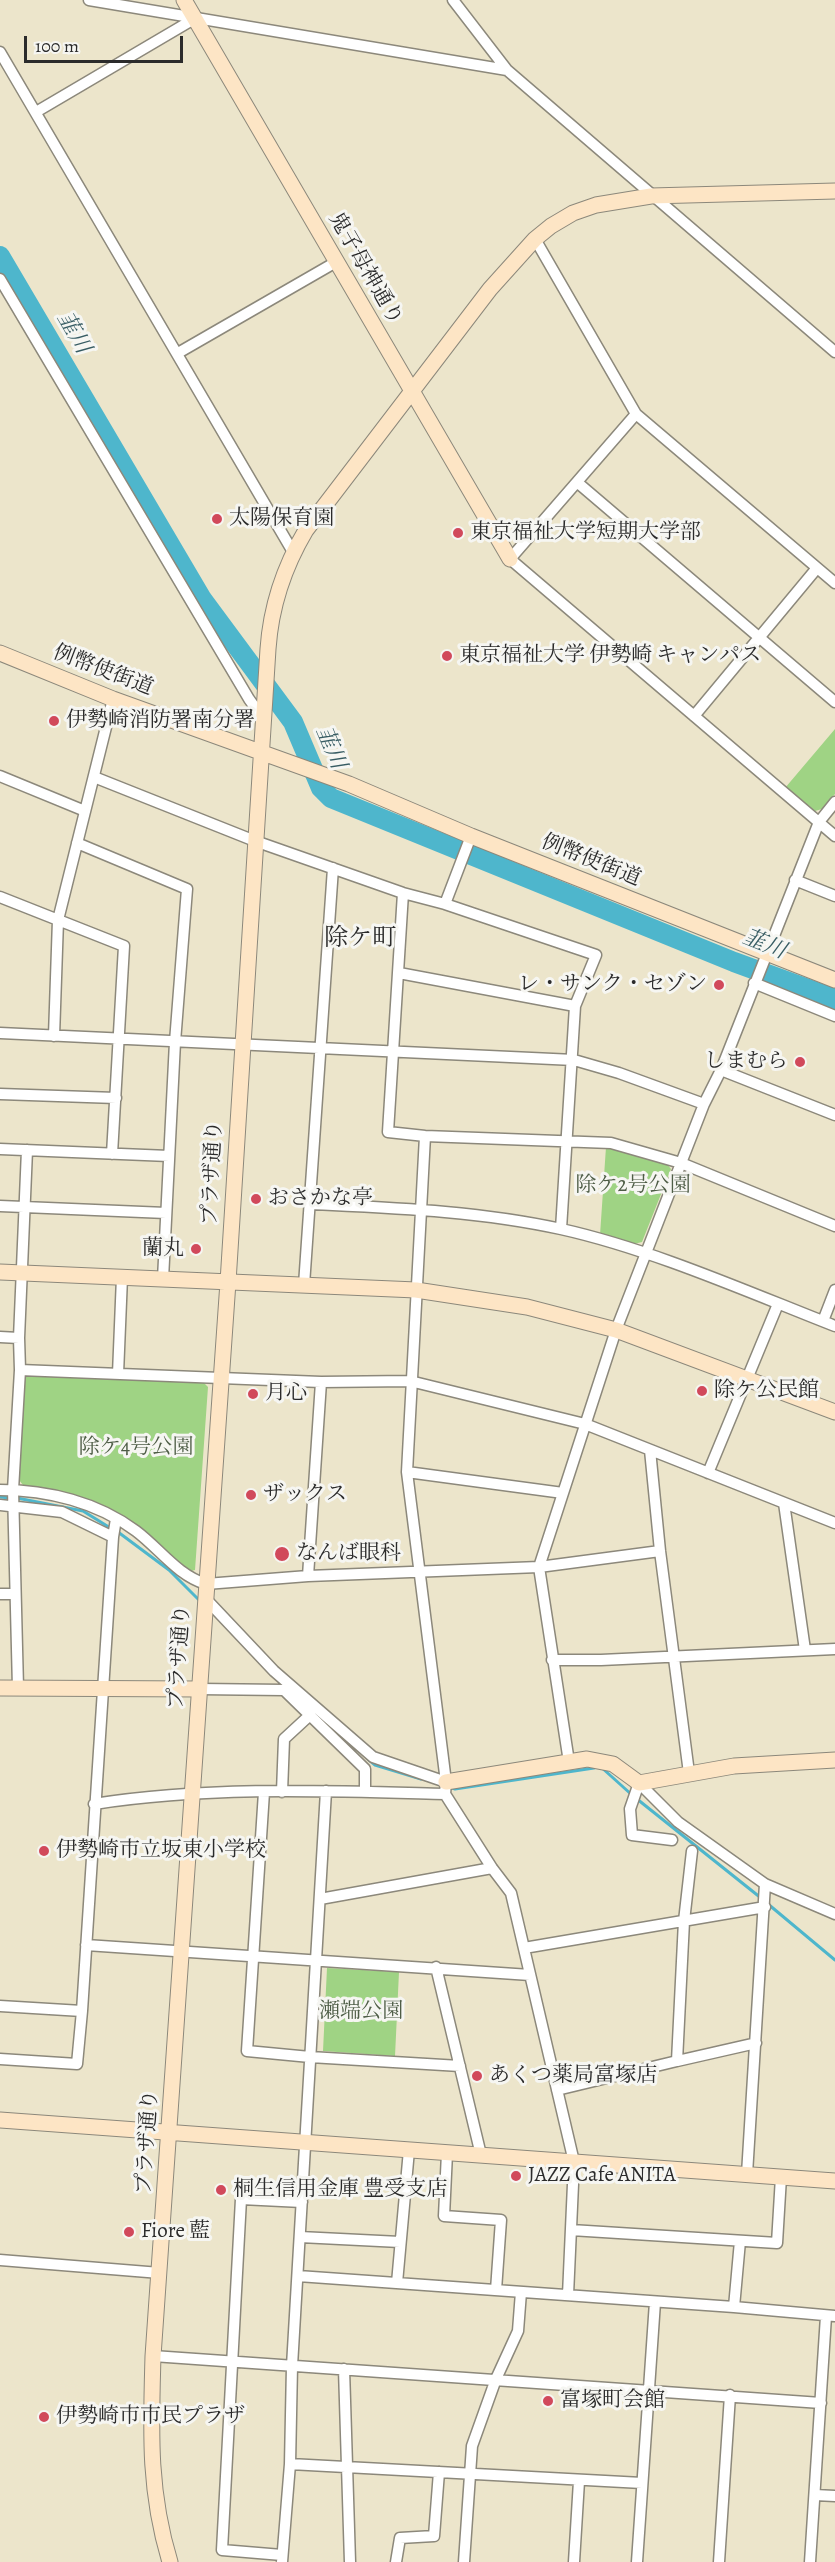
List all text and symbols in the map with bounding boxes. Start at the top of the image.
scale bar [27,24,186,62]
text: 100 m [35,34,79,58]
street label: 鬼子母神通り [323,208,407,330]
water label: 韮川 [51,307,95,359]
place label: 太陽保育園 [229,506,334,532]
marker: 太陽保育園 [210,512,224,526]
place label: 東京福祉大学短期大学部 [470,520,701,546]
marker: 東京福祉大学短期大学部 [451,526,465,540]
street label: 例幣使街道 [49,640,157,702]
place label: 東京福祉大学 伊勢崎 キャンパス [459,643,761,669]
marker: 東京福祉大学 伊勢崎 キャンパス [440,649,454,663]
place label: 伊勢崎消防署南分署 [66,708,255,734]
marker: 伊勢崎消防署南分署 [47,714,61,728]
water label: 韮川 [309,723,351,773]
street label: 例幣使街道 [538,830,644,892]
district label: 除ケ町 [324,925,396,953]
water label: 韮川 [739,925,789,965]
place label: レ・サンク・セゾン [518,972,707,998]
marker: レ・サンク・セゾン [712,978,726,992]
place label: しまむら [704,1049,788,1075]
marker: しまむら [793,1055,807,1069]
street label: プラザ通り [198,1120,228,1226]
park label: 除ケ2号公園 [576,1173,690,1199]
place label: おさかな亭 [268,1186,373,1212]
marker: おさかな亭 [249,1192,263,1206]
place label: 蘭丸 [142,1236,184,1262]
marker: 蘭丸 [189,1242,203,1256]
place label: 除ケ公民館 [714,1378,819,1404]
place label: 月心 [265,1381,307,1407]
marker: 除ケ公民館 [695,1384,709,1398]
marker: 月心 [246,1387,260,1401]
park label: 除ケ4号公園 [79,1435,193,1461]
place label: ザックス [263,1482,347,1508]
marker: ザックス [244,1488,258,1502]
place label: なんば眼科 [296,1541,401,1567]
marker: なんば眼科 [273,1545,291,1563]
street label: プラザ通り [164,1604,196,1710]
place label: 伊勢崎市立坂東小学校 [56,1838,266,1864]
marker: 伊勢崎市立坂東小学校 [37,1844,51,1858]
park label: 瀬端公園 [319,1999,403,2025]
place label: あくつ薬局富塚店 [489,2063,657,2089]
marker: あくつ薬局富塚店 [470,2069,484,2083]
street label: プラザ通り [132,2089,164,2195]
place label: JAZZ Cafe ANITA [528,2163,676,2189]
marker: JAZZ Cafe ANITA [509,2169,523,2183]
place label: 桐生信用金庫 豊受支店 [233,2177,447,2203]
marker: 桐生信用金庫 豊受支店 [214,2183,228,2197]
place label: Fiore 藍 [141,2219,210,2245]
marker: Fiore 藍 [122,2225,136,2239]
place label: 富塚町会館 [560,2388,665,2414]
marker: 富塚町会館 [541,2394,555,2408]
place label: 伊勢崎市市民プラザ [56,2404,245,2430]
marker: 伊勢崎市市民プラザ [37,2410,51,2424]

